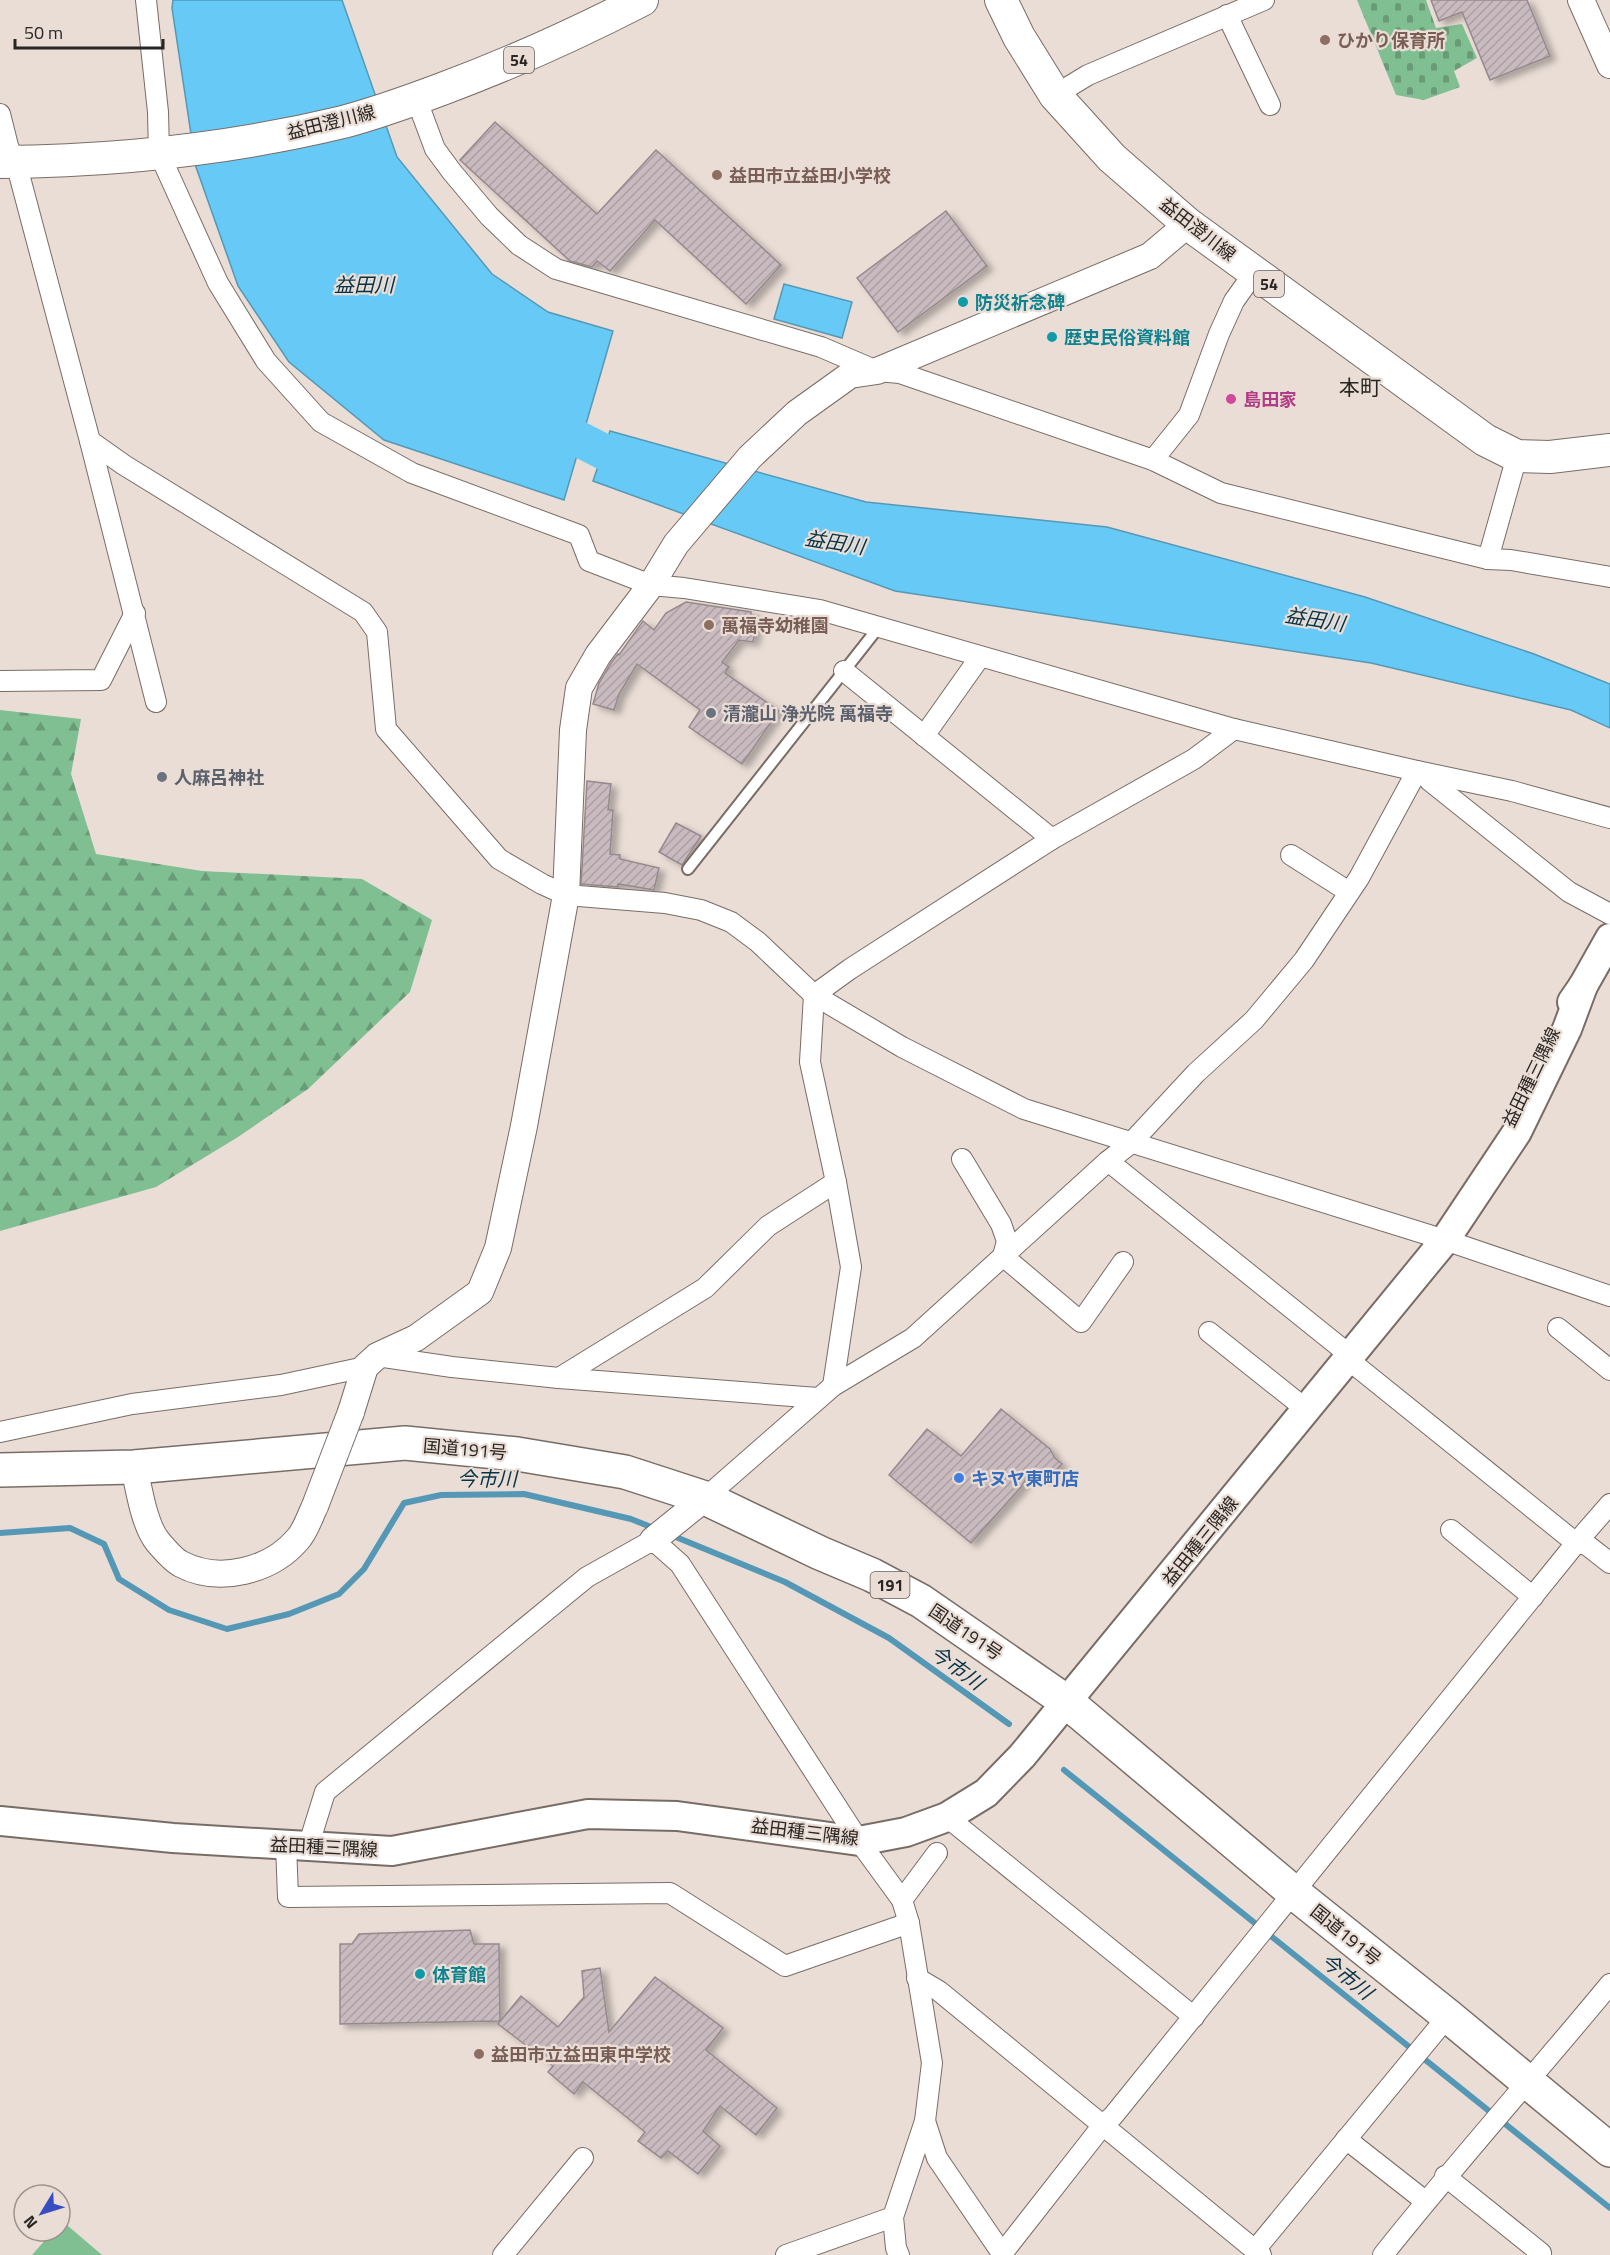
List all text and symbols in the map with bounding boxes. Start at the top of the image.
scale bar [15,12,164,50]
text: 50 m [24,19,63,46]
place label: ひかり保育所 [1337,27,1445,54]
marker: ひかり保育所 [1318,33,1332,47]
road number: 54 [504,47,534,73]
street label: 益田澄川線 [284,98,378,146]
place label: 益田市立益田小学校 [729,162,891,189]
marker: 益田市立益田小学校 [710,168,724,182]
street label: 益田澄川線 [1154,191,1242,267]
water label: 益田川 [334,269,396,300]
road number: 54 [1254,271,1284,297]
place label: 防災祈念碑 [975,289,1065,316]
marker: 防災祈念碑 [956,295,970,309]
place label: 歴史民俗資料館 [1064,324,1190,351]
marker: 歴史民俗資料館 [1045,330,1059,344]
district label: 本町 [1339,371,1381,403]
place label: 島田家 [1243,386,1297,413]
marker: 島田家 [1224,392,1238,406]
water label: 益田川 [803,522,869,562]
water label: 益田川 [1283,599,1349,639]
place label: 萬福寺幼稚園 [721,612,829,639]
marker: 萬福寺幼稚園 [702,618,716,632]
place label: 清瀧山 浄光院 萬福寺 [723,700,893,727]
marker: 清瀧山 浄光院 萬福寺 [704,706,718,720]
place label: 人麻呂神社 [174,764,264,791]
marker: 人麻呂神社 [155,770,169,784]
street label: 益田種三隅線 [1495,1023,1567,1131]
street label: 国道191号 [422,1432,508,1466]
water label: 今市川 [457,1463,519,1494]
place label: キヌヤ東町店 [971,1465,1079,1492]
marker: キヌヤ東町店 [952,1471,966,1485]
street label: 益田種三隅線 [1156,1491,1244,1591]
road number: 191 [870,1572,910,1598]
street label: 国道191号 [924,1597,1008,1667]
water label: 今市川 [924,1637,992,1698]
street label: 益田種三隅線 [750,1812,860,1852]
street label: 益田種三隅線 [269,1831,379,1863]
street label: 国道191号 [1305,1898,1387,1972]
water label: 今市川 [1314,1945,1382,2008]
place label: 体育館 [432,1961,486,1988]
marker: 体育館 [413,1967,427,1981]
place label: 益田市立益田東中学校 [491,2041,671,2068]
marker: 益田市立益田東中学校 [472,2047,486,2061]
north arrow [12,2183,72,2243]
text: N [17,2210,43,2234]

